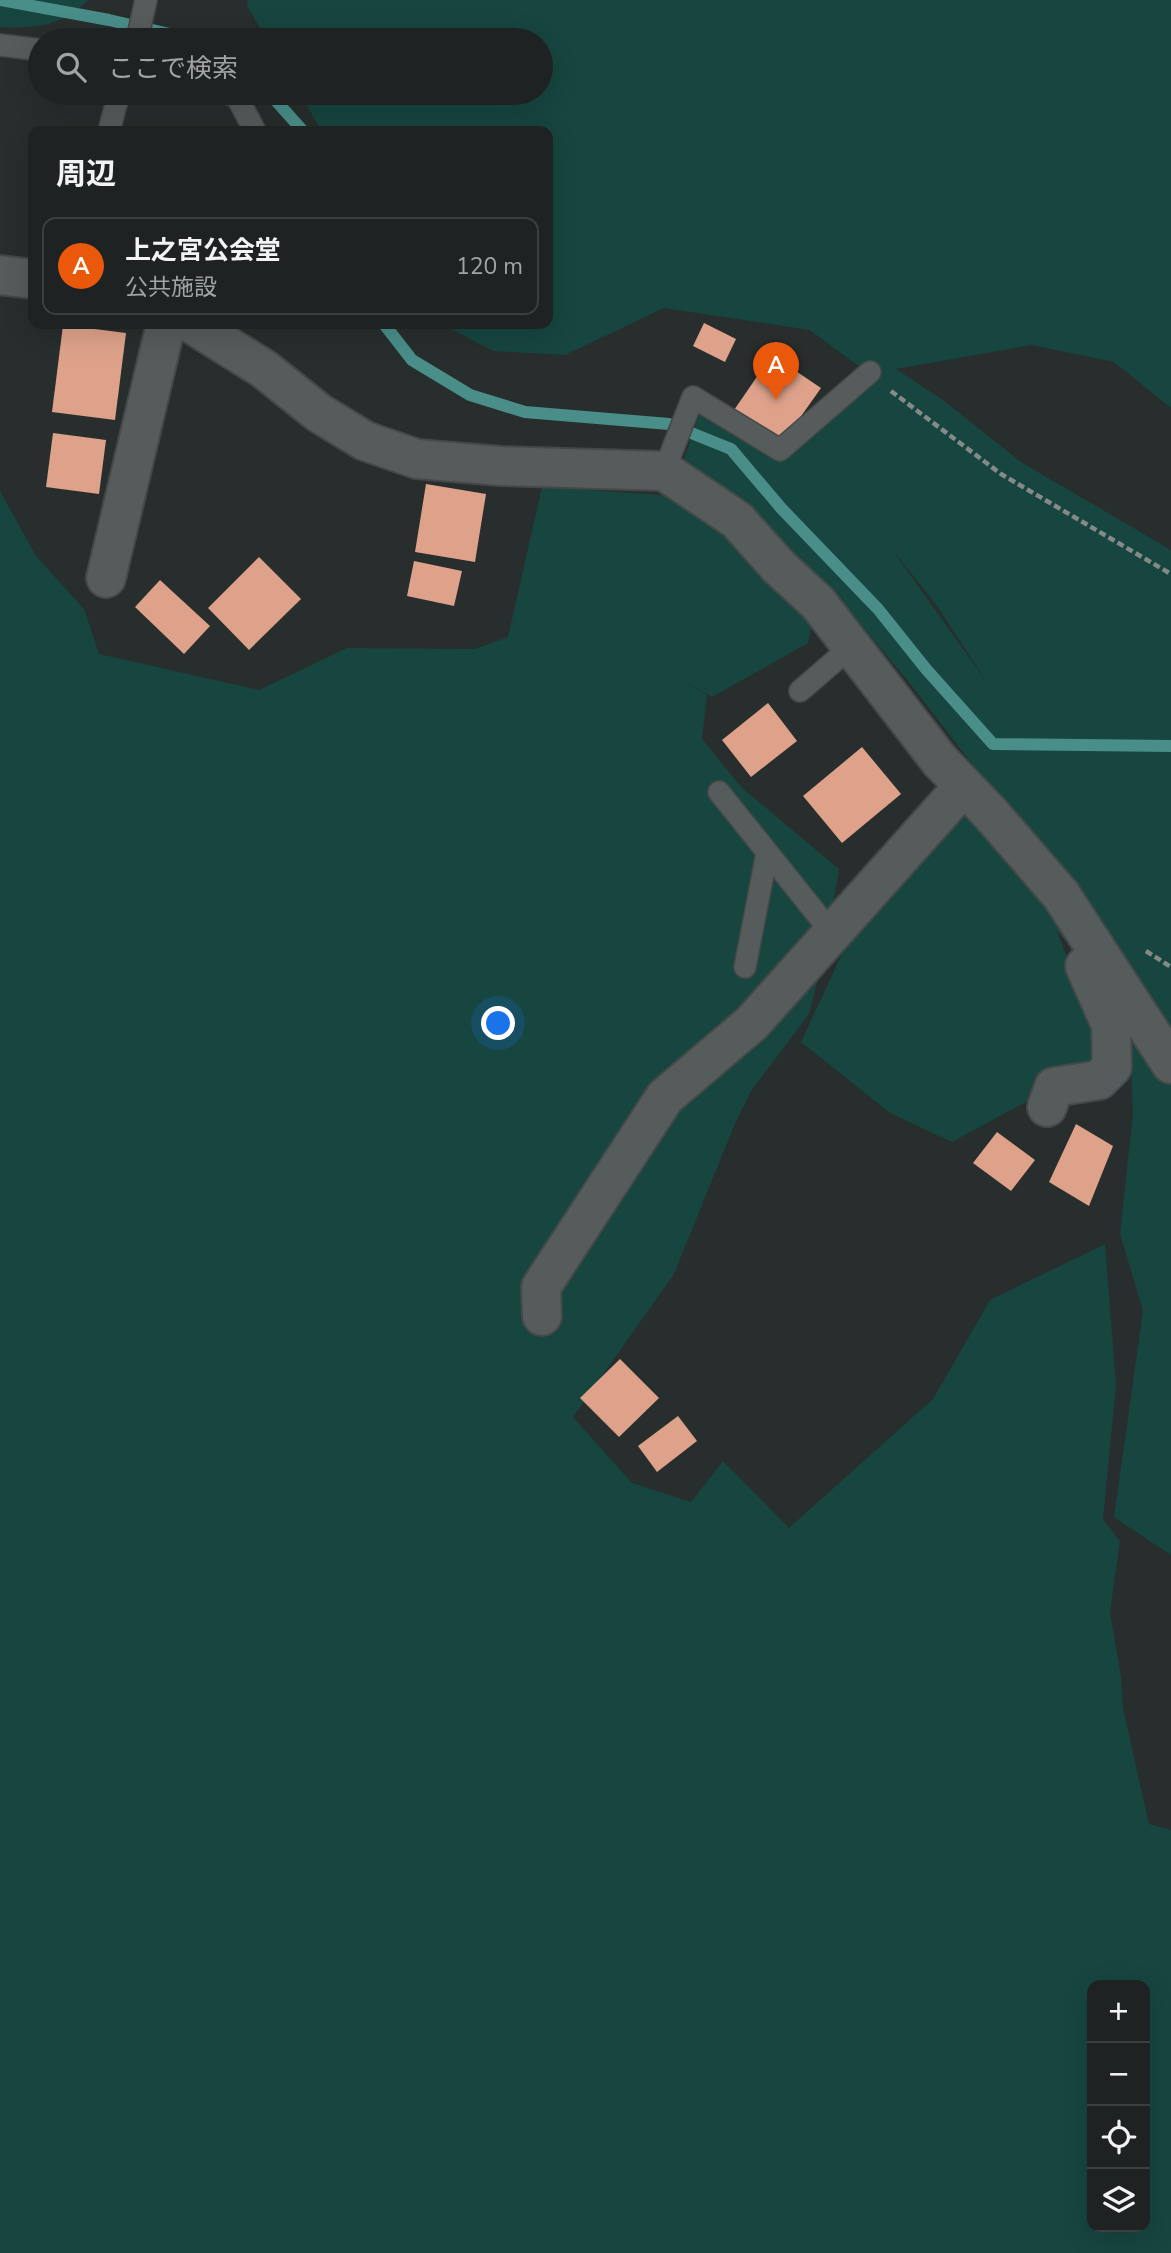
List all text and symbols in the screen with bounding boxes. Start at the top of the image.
search box [28,28,553,105]
icon: search [52,48,90,86]
text: ここで検索 [108,51,238,86]
text: 周辺 [56,154,116,195]
text: 上之宮公会堂 [125,233,281,268]
text: A [72,251,90,282]
text: 120 m [456,251,523,282]
text: 公共施設 [125,272,217,303]
pin: A [753,342,799,400]
your location [481,1006,515,1040]
map controls [1087,1980,1150,2232]
button: + [1087,1980,1150,2043]
button: − [1087,2043,1150,2106]
button: locate [1087,2106,1150,2169]
button: layers [1087,2169,1150,2232]

